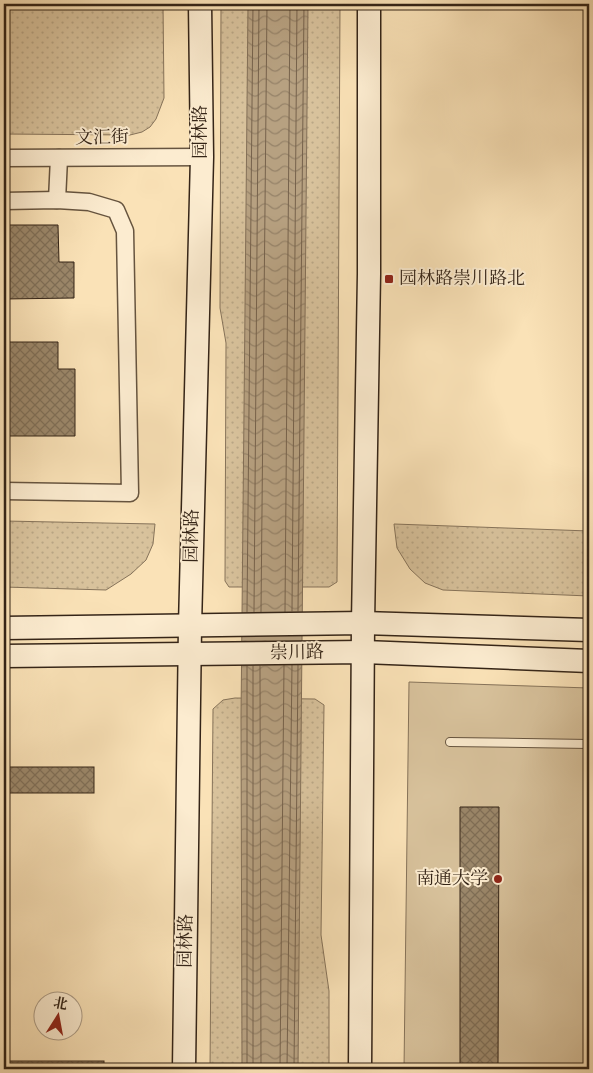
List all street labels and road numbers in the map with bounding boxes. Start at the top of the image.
street label: 园林路 [190,105,210,159]
street label: 文汇街 [75,127,129,147]
street label: 园林路 [181,509,201,563]
street label: 崇川路 [270,642,324,662]
street label: 园林路 [175,914,195,968]

